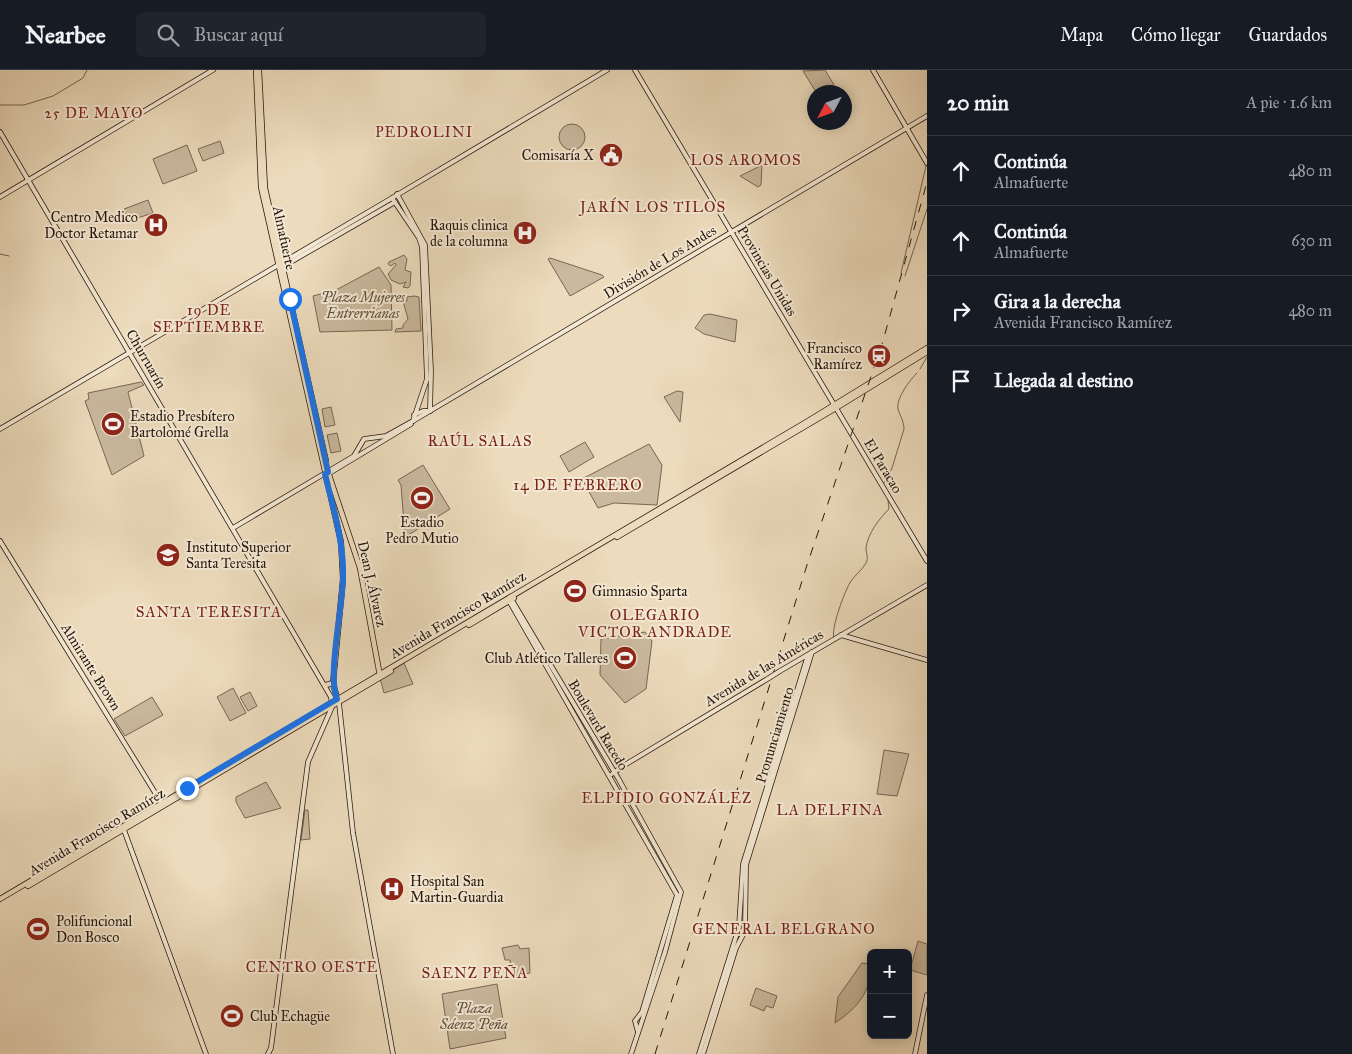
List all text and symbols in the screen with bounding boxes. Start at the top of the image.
search box [136,12,486,57]
text: Nearbee [25,20,106,50]
icon: search [154,21,182,49]
text: Buscar aquí [194,23,283,46]
text: Mapa [1060,24,1103,46]
text: Cómo llegar [1131,24,1221,46]
text: Guardados [1249,24,1327,46]
north arrow [807,85,852,130]
text: 20 min [947,90,1009,116]
text: A pie · 1.6 km [1246,93,1332,112]
district label: 25 DE MAYO [45,104,143,122]
district label: PEDROLINI [375,123,473,141]
public building icon: Comisaría X [598,142,624,168]
place label: Comisaría X [522,147,594,164]
text: Continúa [994,150,1067,173]
district label: LOS AROMOS [690,151,802,169]
icon: ahead [947,157,975,185]
text: 480 m [1288,161,1332,180]
text: Almafuerte [994,173,1068,192]
district label: JARÍN LOS TILOS [578,197,726,217]
street label: Almafuerte [269,203,299,272]
place label: Centro Medico Doctor Retamar [44,209,139,242]
hospital icon: Centro Medico Doctor Retamar [143,212,169,238]
place label: Raquis clinica de la columna [429,217,508,250]
hospital icon: Raquis clinica de la columna [512,220,538,246]
text: Continúa [994,220,1067,243]
street label: División de Los Andes [601,222,719,302]
street label: Provincias Unidas [733,223,801,319]
icon: ahead [947,227,975,255]
text: 630 m [1291,231,1332,250]
text: Almafuerte [994,243,1068,262]
route start [279,288,302,311]
park label: Plaza Mujeres Entrerrianas [321,289,406,322]
text: Gira a la derecha [994,290,1121,313]
icon: right [947,297,975,325]
district label: 19 DE SEPTIEMBRE [153,301,265,336]
text: 480 m [1288,301,1332,320]
text: Avenida Francisco Ramírez [994,313,1172,332]
street label: Churruarín [122,326,170,392]
place label: Francisco Ramírez [807,340,863,373]
station icon: Francisco Ramírez [866,343,892,369]
icon: arrive [947,367,975,395]
text: Llegada al destino [994,369,1133,392]
place label: Estadio Presbítero Bartolomé Grella [130,408,235,441]
sports icon: Estadio Presbítero Bartolomé Grella [100,411,126,437]
district label: RAÚL SALAS [427,431,533,450]
street label: El Paracao [860,436,906,496]
district label: 14 DE FEBRERO [513,476,643,494]
sports icon: Estadio Pedro Mutio [409,485,435,511]
place label: Estadio Pedro Mutio [385,514,459,547]
place label: Instituto Superior Santa Teresita [186,539,291,572]
street label: Dean J. Álvarez [353,539,392,629]
school or university icon: Instituto Superior Santa Teresita [155,542,181,568]
street label: Avenida Francisco Ramírez [386,567,530,663]
sports icon: Gimnasio Sparta [562,578,588,604]
place label: Gimnasio Sparta [592,583,688,600]
district label: SANTA TERESITA [136,603,282,621]
district label: OLEGARIO VICTOR ANDRADE [577,606,732,641]
street label: Almirante Brown [57,619,125,714]
street label: Avenida de las Américas [701,626,826,711]
sports icon: Club Atlético Talleres [612,645,638,671]
place label: Club Atlético Talleres [485,650,608,667]
street label: Boulevard Racedo [564,677,632,773]
street label: Pronunciamiento [752,685,798,785]
route end [176,777,199,800]
street label: Avenida Francisco Ramírez [25,784,169,880]
district label: ELPIDIO GONZÁLEZ [582,788,752,807]
district label: LA DELFINA [776,801,884,819]
place label: Hospital San Martin-Guardia [410,873,503,906]
hospital icon: Hospital San Martin-Guardia [379,876,405,902]
place label: Polifuncional Don Bosco [56,913,133,946]
sports icon: Polifuncional Don Bosco [25,916,51,942]
district label: GENERAL BELGRANO [692,920,876,938]
map controls [867,949,912,1039]
button: + [867,949,912,994]
district label: CENTRO OESTE [246,958,378,976]
district label: SAENZ PEÑA [422,964,528,982]
button: − [867,994,912,1039]
park label: Plaza Sáenz Peña [439,1000,508,1033]
sports icon: Club Echagüe [219,1003,245,1029]
place label: Club Echagüe [250,1008,330,1025]

